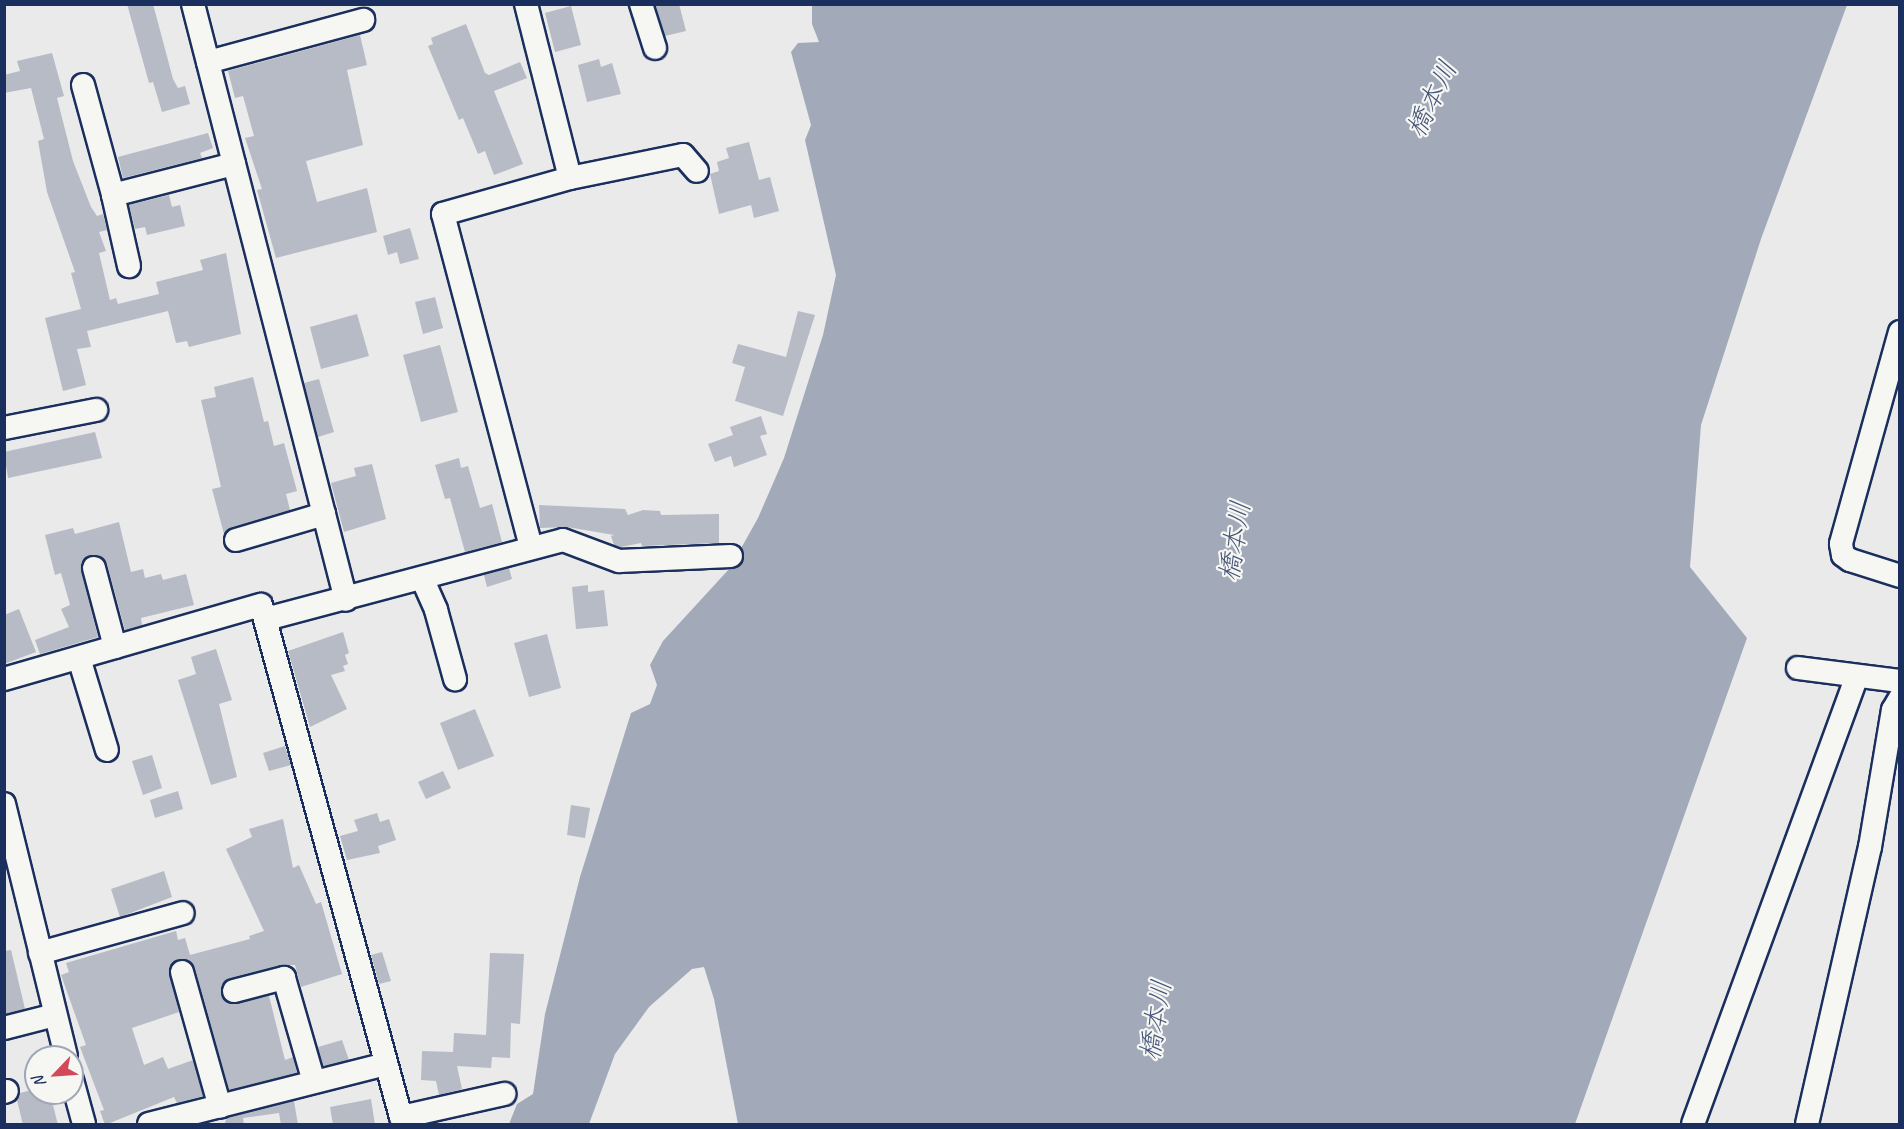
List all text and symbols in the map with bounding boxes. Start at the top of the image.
water label: 橋本川 [1400,55,1464,143]
water label: 橋本川 [1213,498,1257,584]
water label: 橋本川 [1134,977,1178,1063]
north arrow [24,1045,84,1105]
text: N [28,1073,51,1090]

